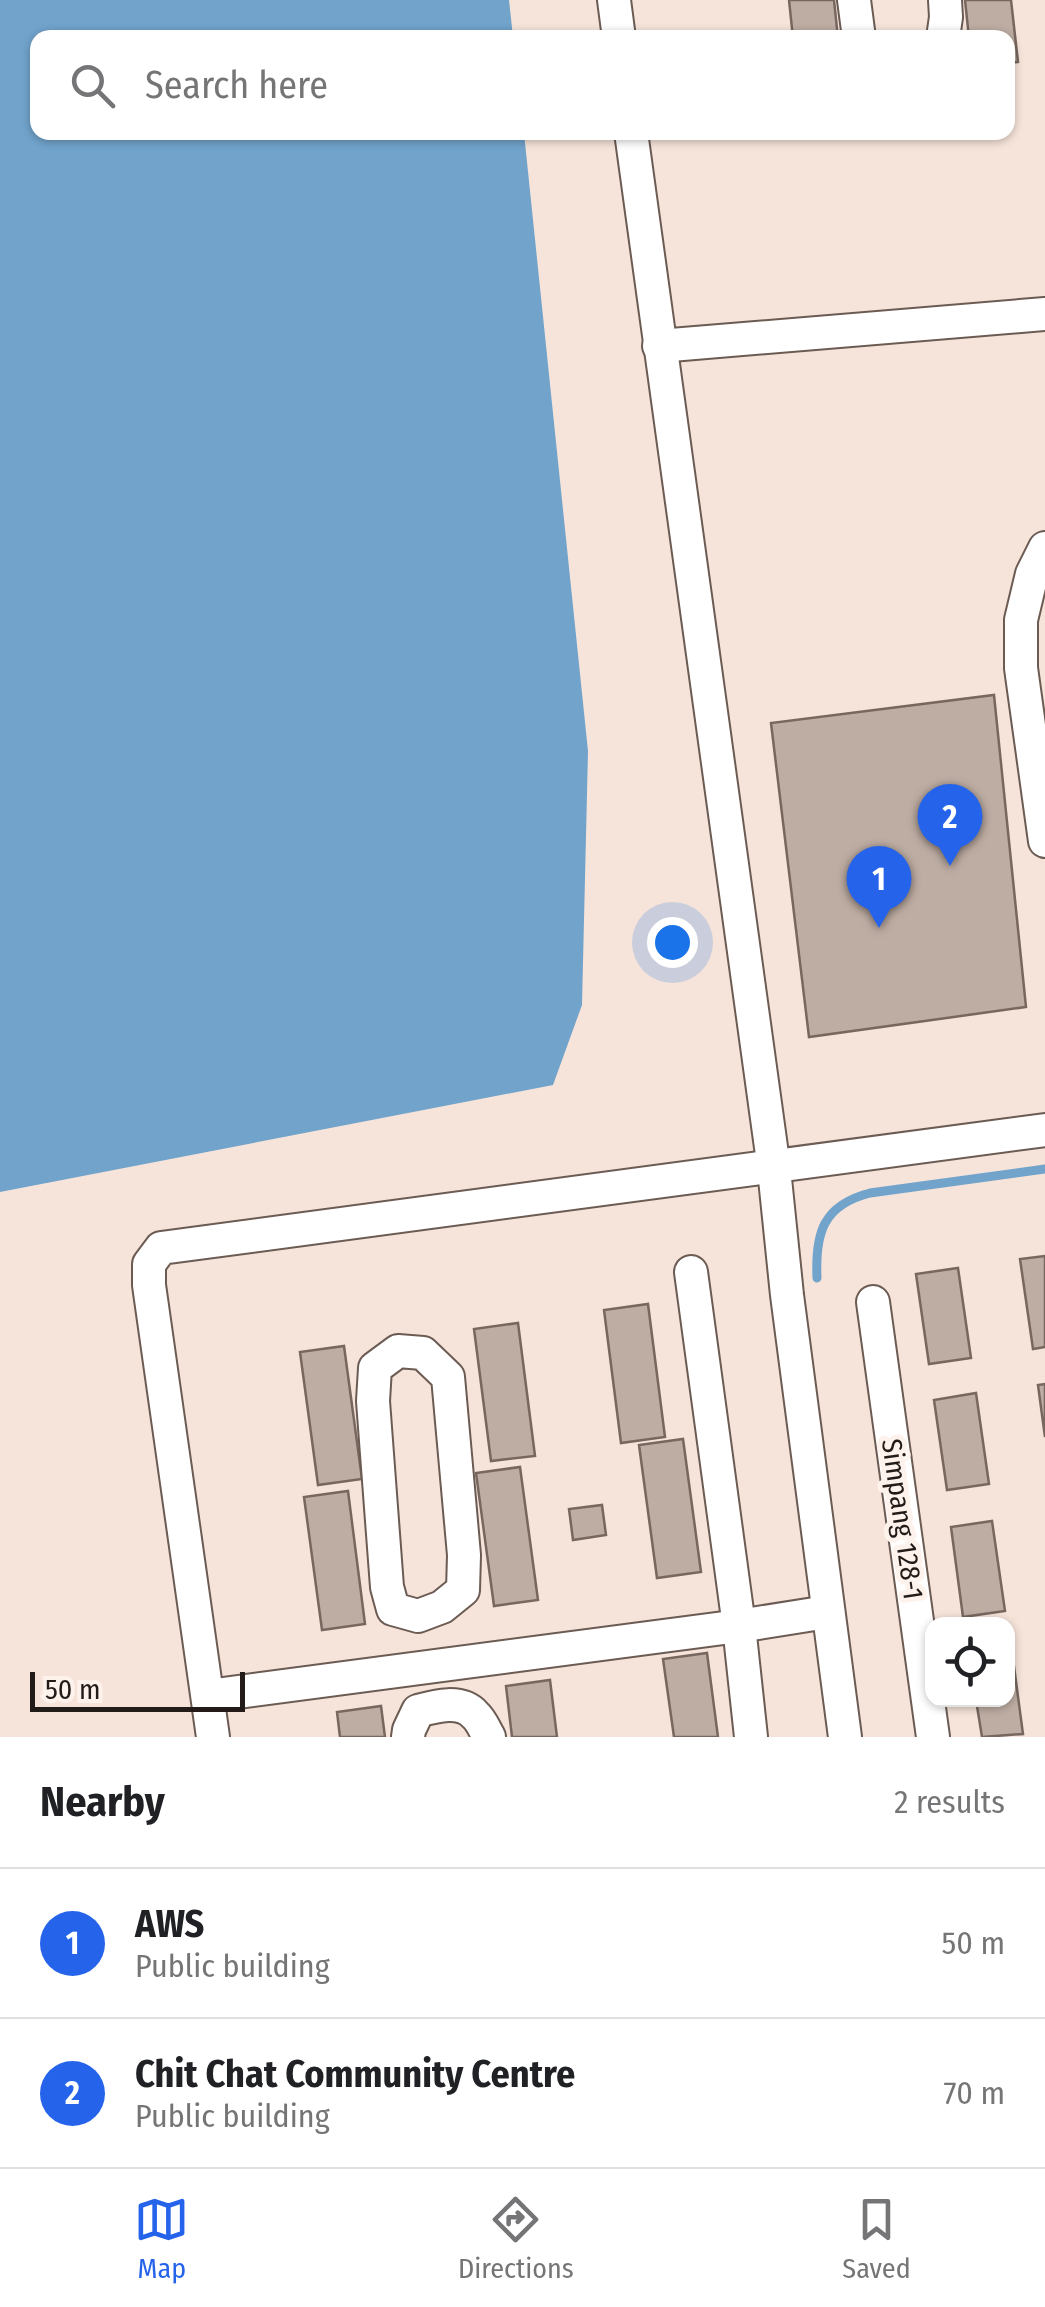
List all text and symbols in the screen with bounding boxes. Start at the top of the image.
search box [30,30,1015,140]
icon: search [65,58,120,113]
text: Search here [145,62,328,108]
pin: 2 [918,784,982,866]
pin: 1 [846,846,912,928]
your location [647,917,698,968]
street label: Simpang 128-1 [875,1437,930,1602]
map controls [925,1617,1015,1707]
button: locate [925,1617,1015,1707]
scale bar [30,1667,245,1712]
text: 50 m [45,1673,101,1706]
text: Nearby [40,1777,165,1827]
text: 2 results [894,1783,1005,1821]
text: AWS [135,1901,204,1947]
text: 1 [66,1924,79,1962]
text: 50 m [942,1924,1005,1962]
text: Public building [135,1947,330,1985]
text: Chit Chat Community Centre [135,2051,575,2097]
text: 2 [65,2074,80,2112]
text: 70 m [944,2074,1005,2112]
text: Public building [135,2097,330,2135]
tab: Map [134,2192,189,2285]
tab: Directions [458,2192,574,2285]
tab: Saved [842,2192,911,2285]

